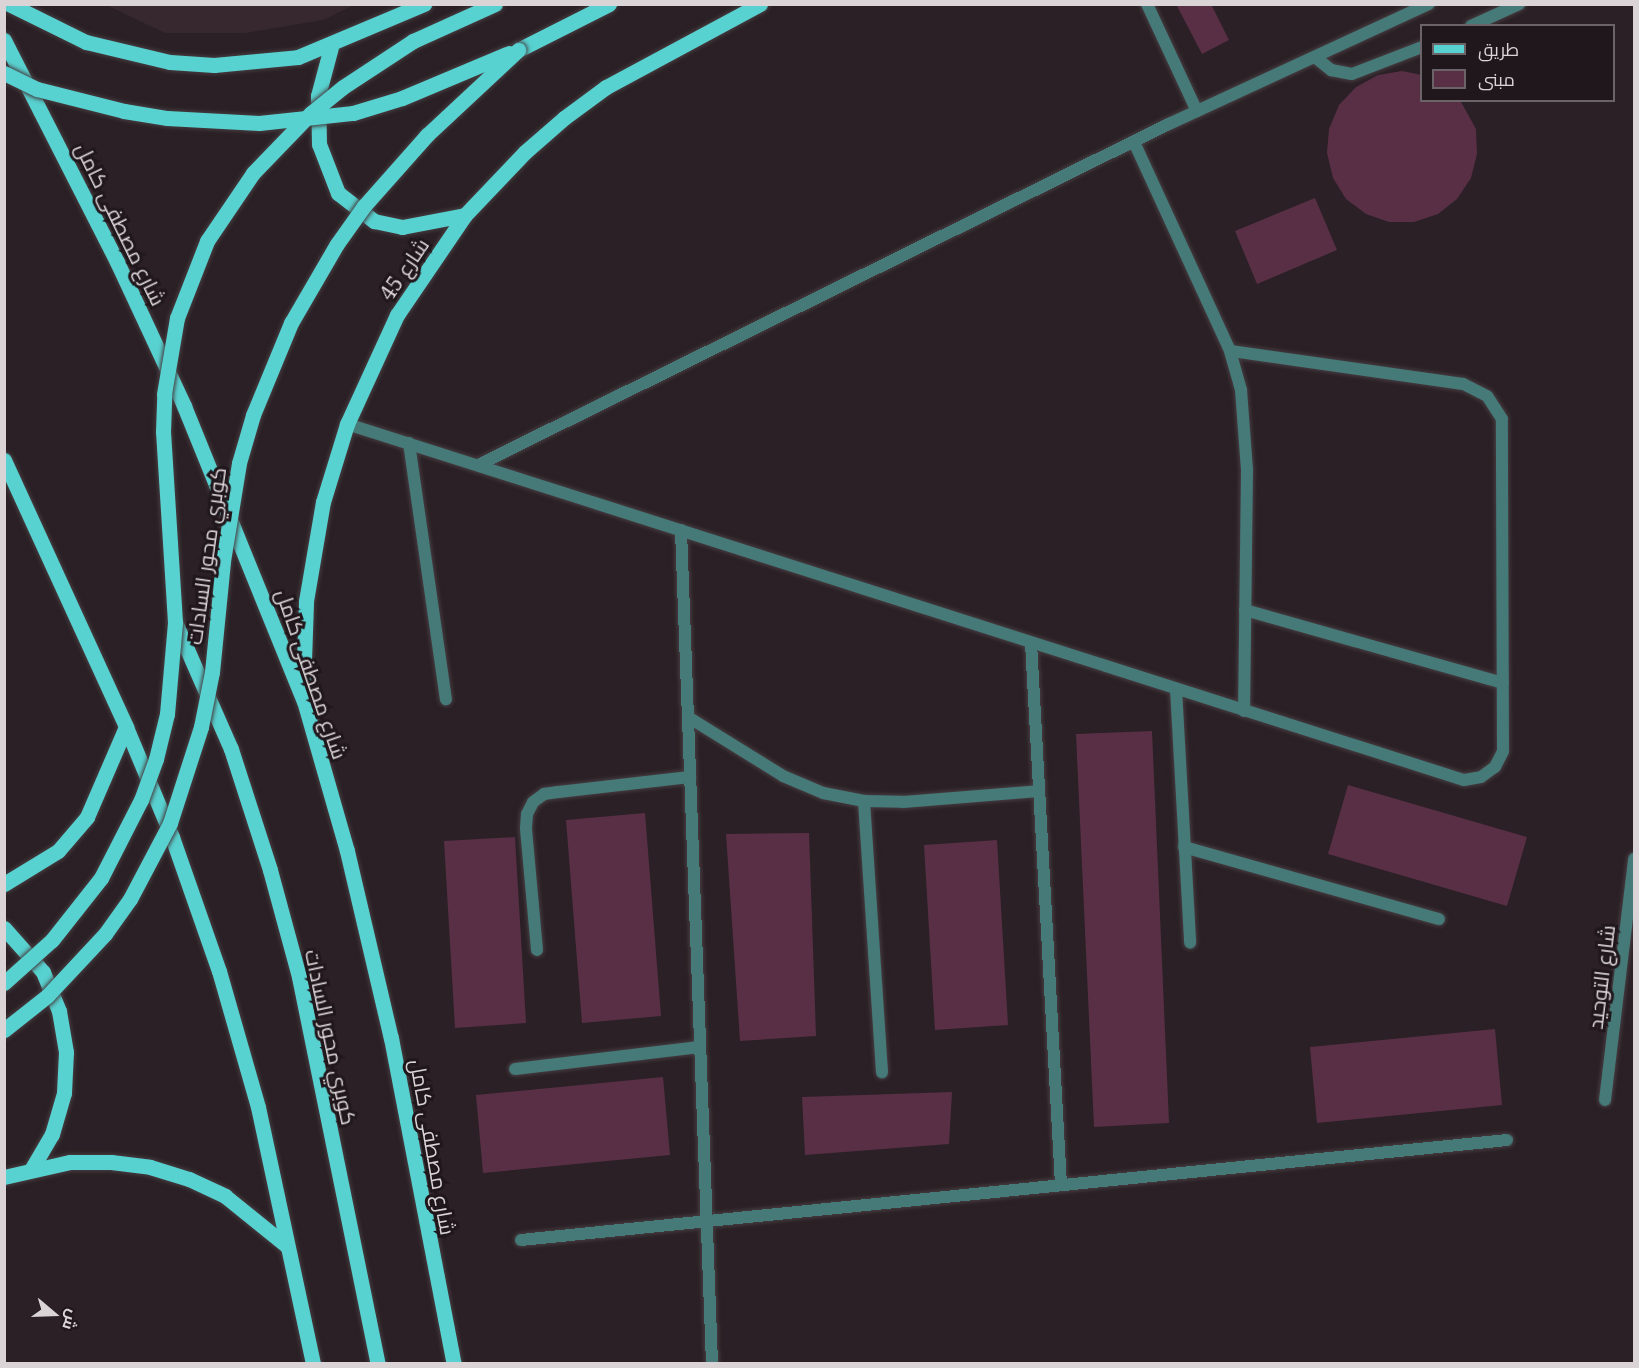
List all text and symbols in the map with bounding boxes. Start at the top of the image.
legend [1420,24,1615,102]
text: طريق [1478,37,1519,61]
text: مبنى [1478,67,1515,91]
street label: شارع مصطفى كامل [71,138,171,310]
street label: شارع 45 [374,233,434,305]
street label: كوبري محور السادات [181,466,231,646]
street label: شارع مصطفى كامل [271,586,353,762]
street label: شارع التوحيد [1582,923,1620,1031]
street label: كوبري محور السادات [300,947,362,1127]
street label: شارع مصطفى كامل [405,1057,461,1237]
north arrow [24,1284,84,1344]
text: ش [57,1307,85,1333]

